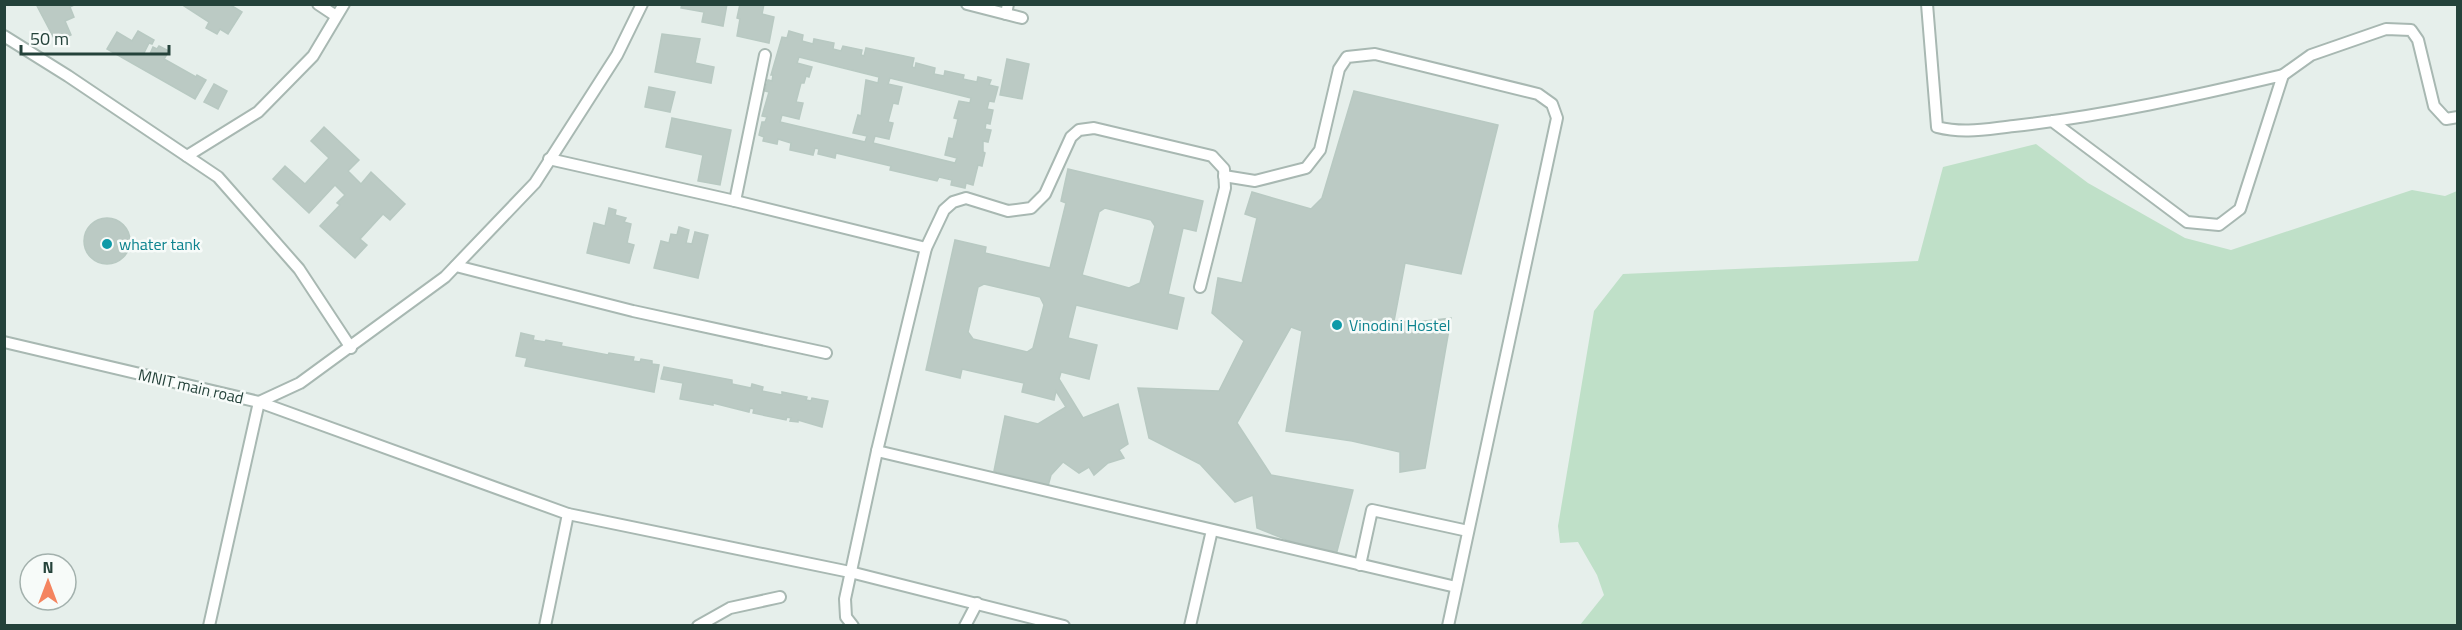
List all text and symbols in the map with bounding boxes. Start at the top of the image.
scale bar [21,18,170,56]
text: 50 m [30,25,69,52]
place label: whater tank [119,232,201,256]
marker: whater tank [100,237,114,251]
place label: Vinodini Hostel [1349,313,1450,337]
marker: Vinodini Hostel [1330,318,1344,332]
street label: MNIT main road [136,362,246,410]
north arrow [18,552,78,612]
text: N [42,555,54,579]

